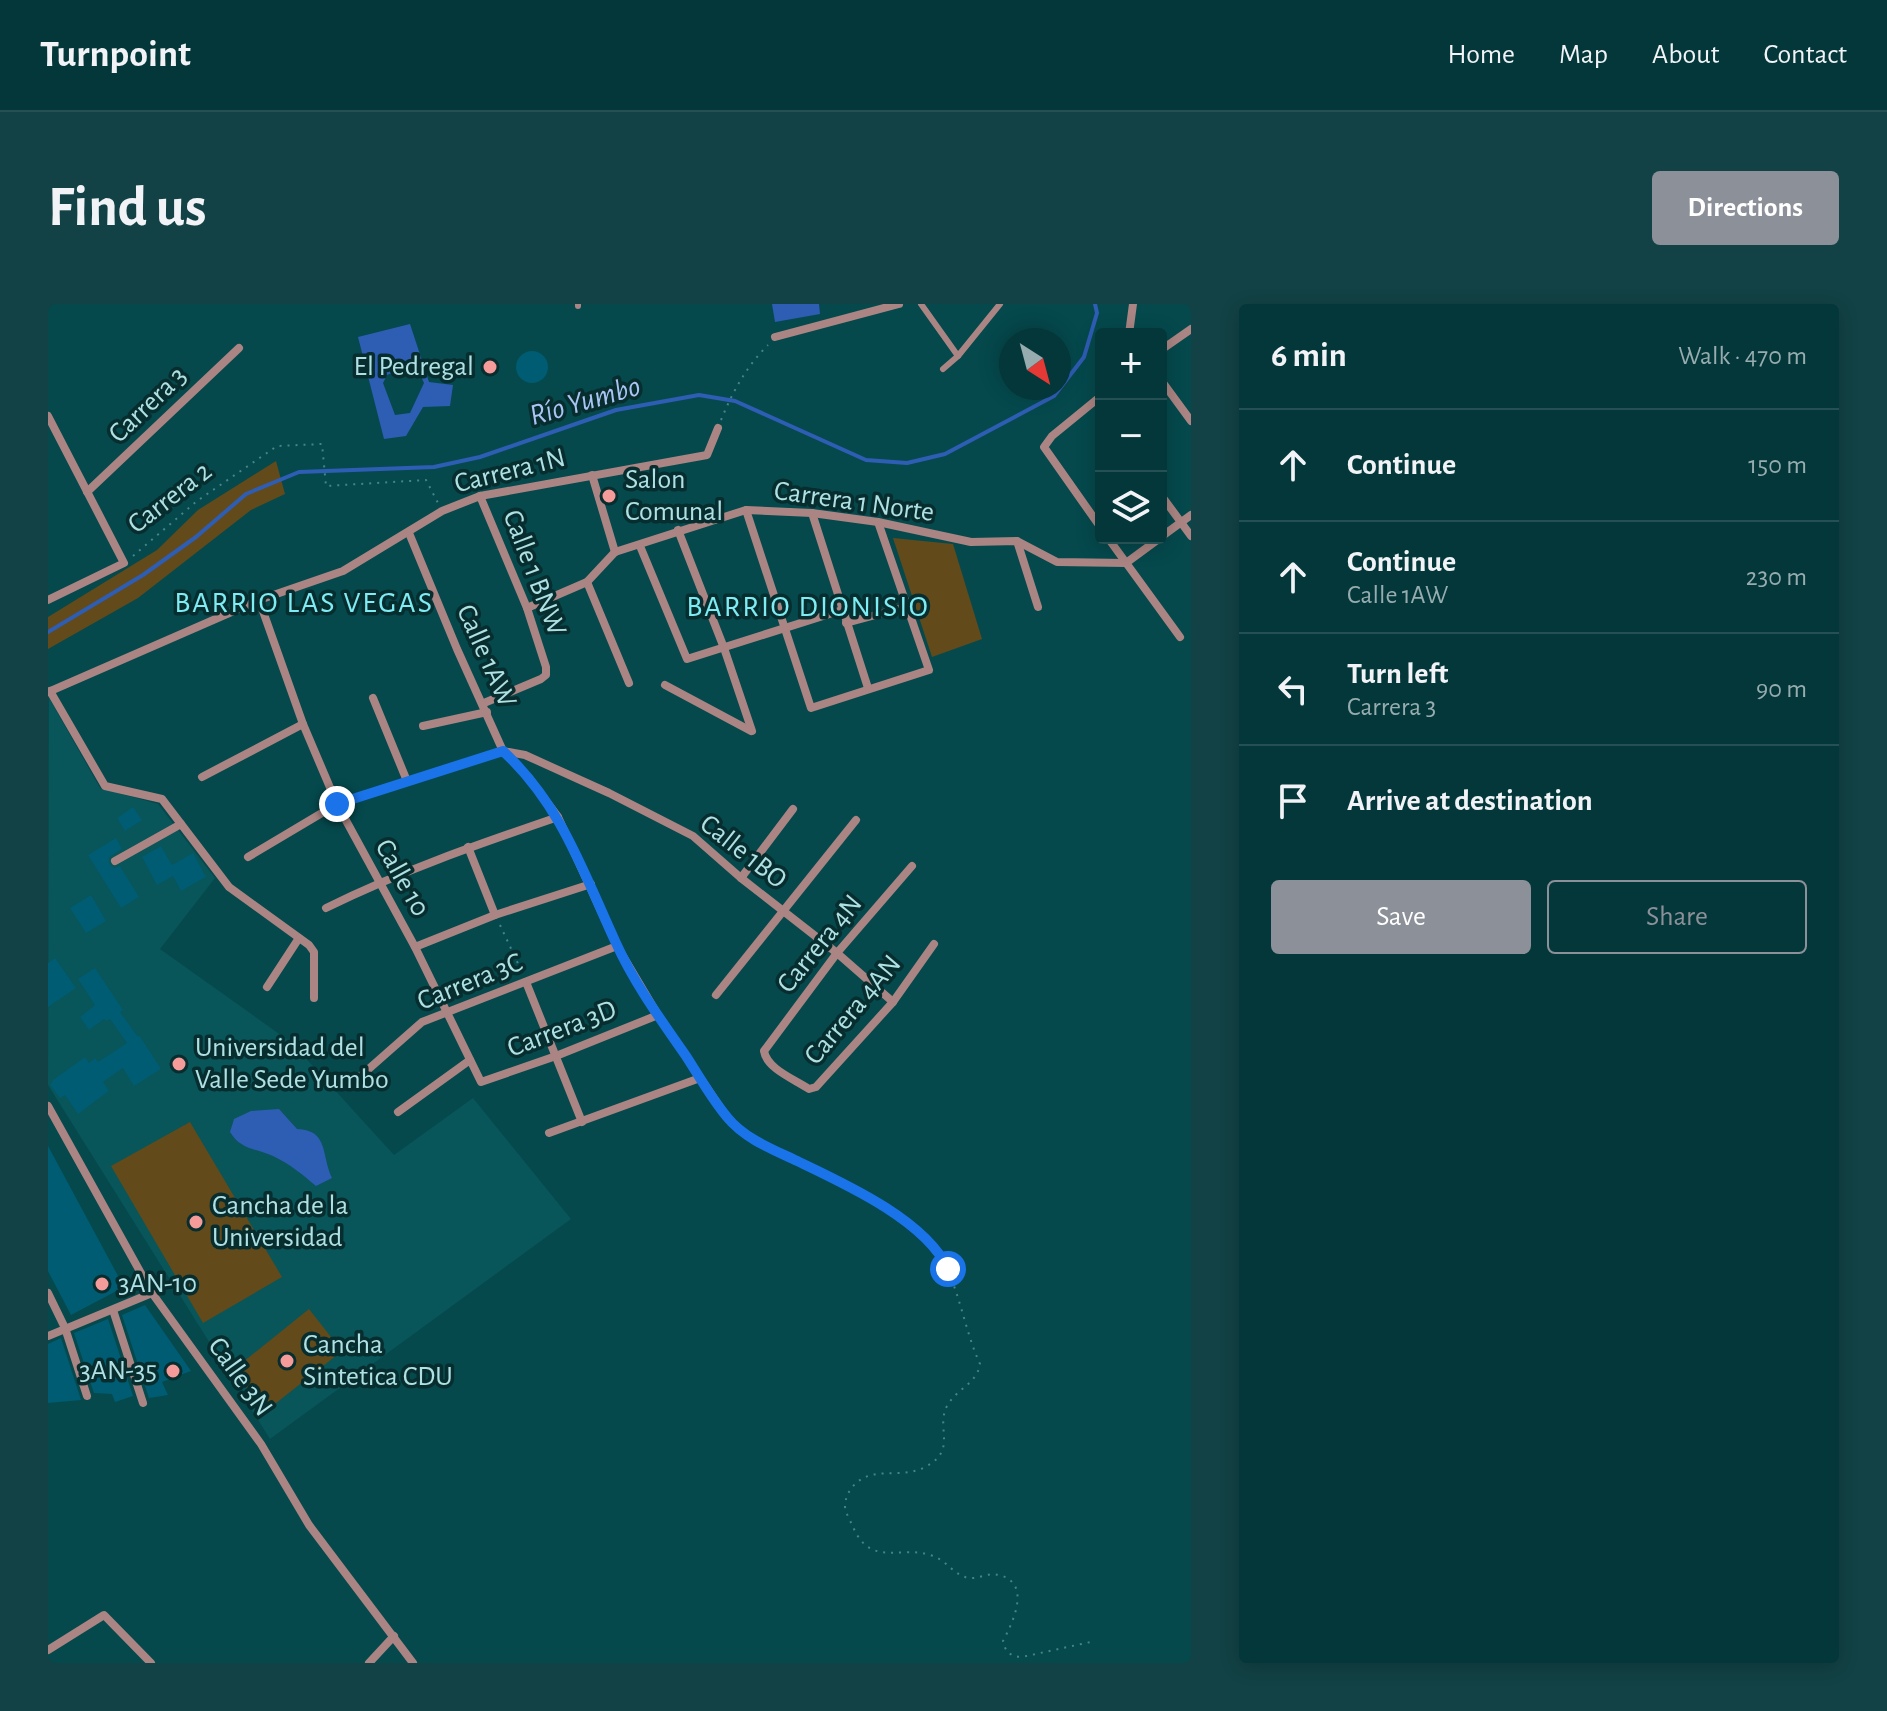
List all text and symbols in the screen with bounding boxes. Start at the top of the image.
text: Turnpoint [40,36,191,74]
text: Home [1448,41,1515,69]
text: Map [1559,41,1608,69]
text: About [1652,41,1720,69]
text: Contact [1764,41,1847,69]
button: Directions [1652,171,1839,245]
text: Find us [48,180,206,236]
north arrow [999,328,1071,400]
map controls [1095,328,1167,544]
button: + [1095,328,1167,400]
text: 6 min [1271,339,1347,373]
text: Walk · 470 m [1678,343,1807,369]
place label: El Pedregal [353,353,474,381]
marker: El Pedregal [481,358,499,376]
street label: Carrera 3 [104,362,192,448]
water label: Río Yumbo [526,371,644,431]
button: − [1095,400,1167,472]
icon: ahead [1271,443,1315,487]
street label: Carrera 1N [452,444,568,498]
text: Continue [1347,450,1456,480]
text: 150 m [1748,452,1807,478]
street label: Carrera 2 [123,457,217,539]
place label: Salon Comunal [625,466,723,526]
button: layers [1095,472,1167,544]
street label: Carrera 1 Norte [772,477,936,527]
marker: Salon Comunal [600,487,618,505]
street label: Calle 1 BNW [497,506,571,640]
text: Continue [1347,547,1456,577]
icon: ahead [1271,555,1315,599]
text: 230 m [1746,564,1807,590]
text: Calle 1AW [1347,582,1448,608]
district label: BARRIO LAS VEGAS [174,588,434,618]
district label: BARRIO DIONISIO [686,592,930,622]
street label: Calle 1AW [451,600,521,712]
text: Turn left [1347,659,1448,689]
icon: left [1271,667,1315,711]
text: 90 m [1756,676,1807,702]
text: Carrera 3 [1347,694,1436,720]
icon: arrive [1271,779,1315,823]
route end [319,786,355,822]
text: Arrive at destination [1347,786,1593,816]
street label: Calle 1BO [694,810,792,894]
street label: Calle 10 [370,835,434,921]
button: Save [1271,880,1531,954]
button: Share [1547,880,1807,954]
street label: Carrera 4N [772,890,868,998]
street label: Carrera 3C [413,948,527,1016]
street label: Carrera 4AN [799,950,907,1070]
street label: Carrera 3D [504,995,620,1063]
place label: Universidad del Valle Sede Yumbo [195,1034,389,1094]
marker: Universidad del Valle Sede Yumbo [170,1055,188,1073]
place label: Cancha de la Universidad [212,1192,349,1252]
marker: Cancha de la Universidad [187,1213,205,1231]
route start [930,1251,966,1287]
place label: 3AN-10 [118,1270,197,1298]
marker: 3AN-10 [93,1275,111,1293]
place label: Cancha Sintetica CDU [303,1331,453,1391]
street label: Calle 3N [202,1333,278,1421]
marker: Cancha Sintetica CDU [278,1352,296,1370]
place label: 3AN-35 [79,1357,157,1385]
marker: 3AN-35 [164,1362,182,1380]

